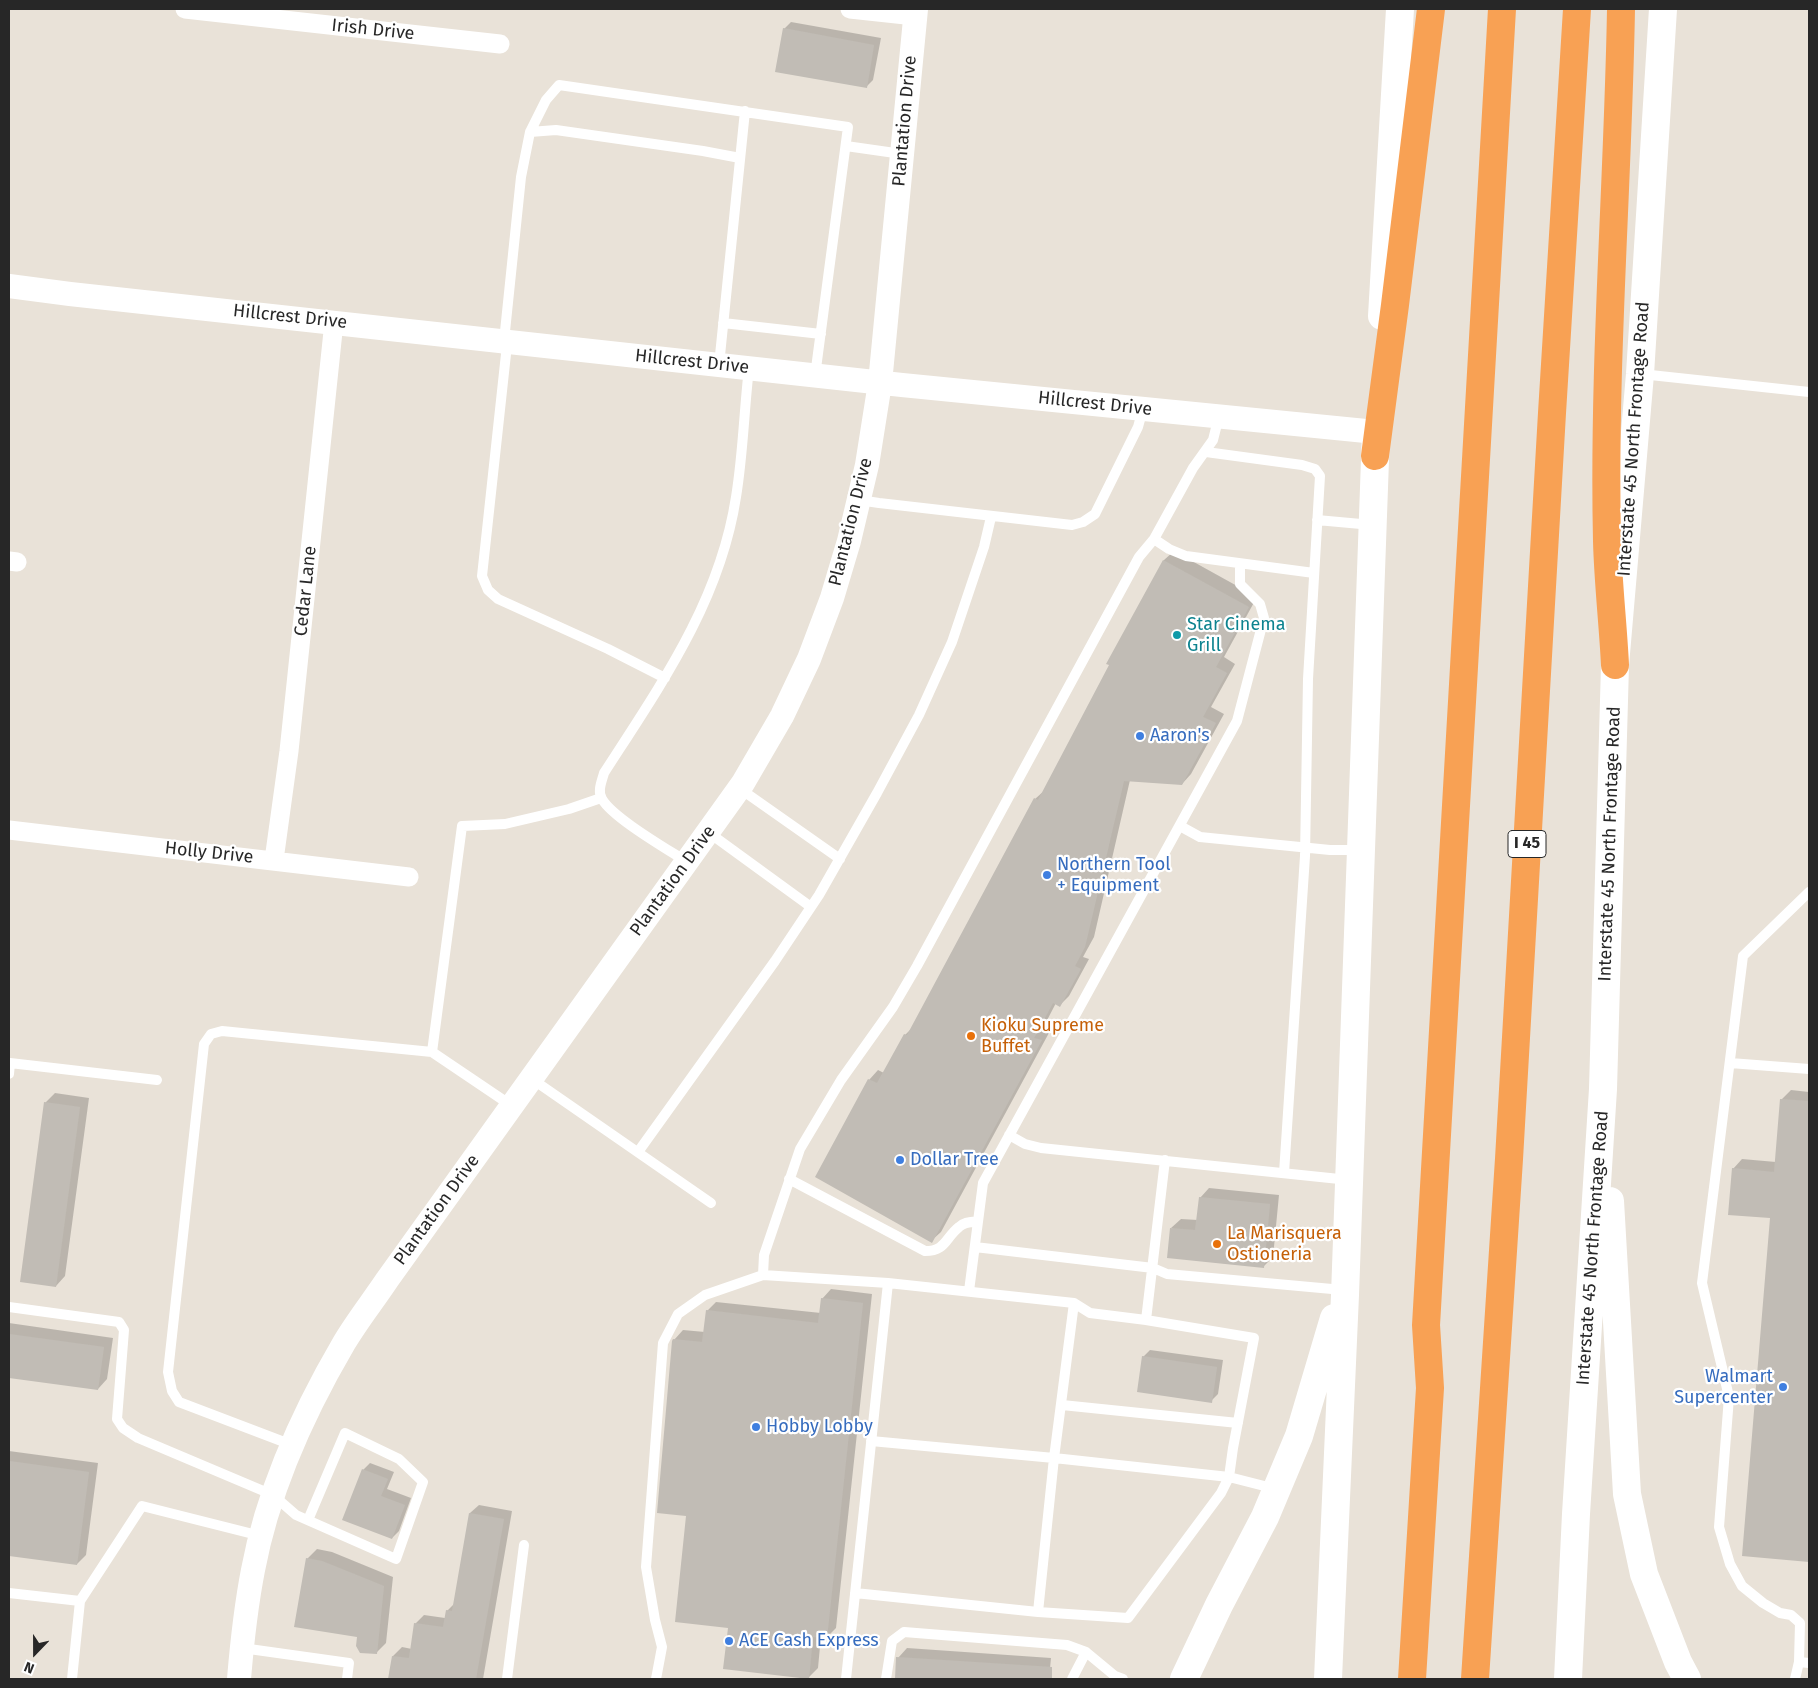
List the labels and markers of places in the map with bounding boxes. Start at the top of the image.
place label: Star Cinema Grill [1187,614,1285,656]
marker: Star Cinema Grill [1171,629,1183,641]
place label: Aaron's [1150,725,1210,747]
marker: Aaron's [1134,730,1146,742]
place label: Northern Tool + Equipment [1057,854,1170,896]
marker: Northern Tool + Equipment [1041,869,1053,881]
place label: Kioku Supreme Buffet [981,1015,1104,1058]
marker: Kioku Supreme Buffet [965,1030,977,1042]
place label: Dollar Tree [910,1149,999,1171]
marker: Dollar Tree [894,1154,906,1166]
place label: La Marisquera Ostioneria [1227,1223,1342,1266]
marker: La Marisquera Ostioneria [1211,1238,1223,1250]
place label: Walmart Supercenter [1674,1366,1773,1408]
marker: Walmart Supercenter [1777,1381,1789,1393]
place label: Hobby Lobby [766,1416,873,1438]
marker: Hobby Lobby [750,1421,762,1433]
place label: ACE Cash Express [739,1630,879,1652]
marker: ACE Cash Express [723,1635,735,1647]

